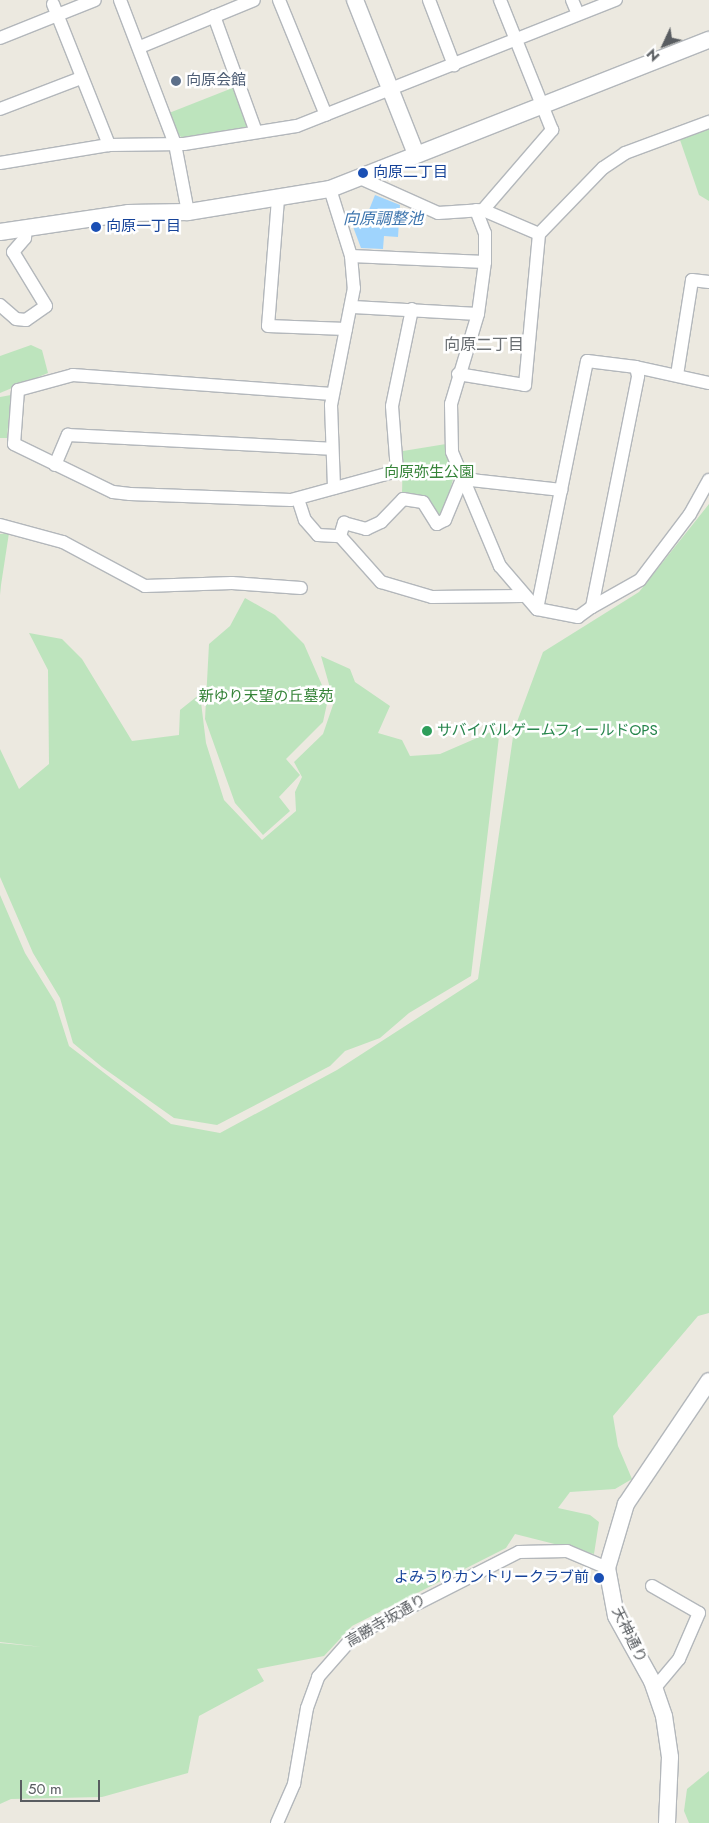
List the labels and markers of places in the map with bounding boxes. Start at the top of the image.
place label: 向原会館 [186,72,246,90]
marker: 向原会館 [170,75,182,87]
place label: 向原二丁目 [373,164,448,182]
marker: 向原二丁目 [357,167,369,179]
place label: 向原一丁目 [106,218,181,236]
marker: 向原一丁目 [90,221,102,233]
place label: サバイバルゲームフィールドOPS [437,722,660,740]
marker: サバイバルゲームフィールドOPS [421,725,433,737]
place label: よみうりカントリークラブ前 [394,1569,589,1587]
marker: よみうりカントリークラブ前 [593,1572,605,1584]

